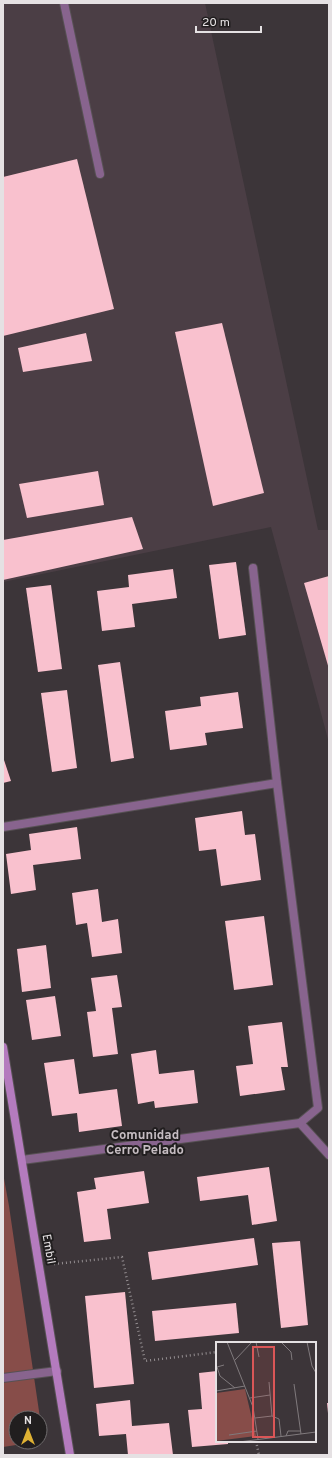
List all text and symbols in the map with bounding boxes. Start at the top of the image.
scale bar [196,8,261,34]
text: 20 m [202,15,230,31]
district label: Comunidad Cerro Pelado [106,1128,184,1159]
street label: Embil [38,1233,59,1265]
inset map [216,1342,316,1442]
north arrow [8,1410,48,1450]
text: N [24,1414,32,1428]

